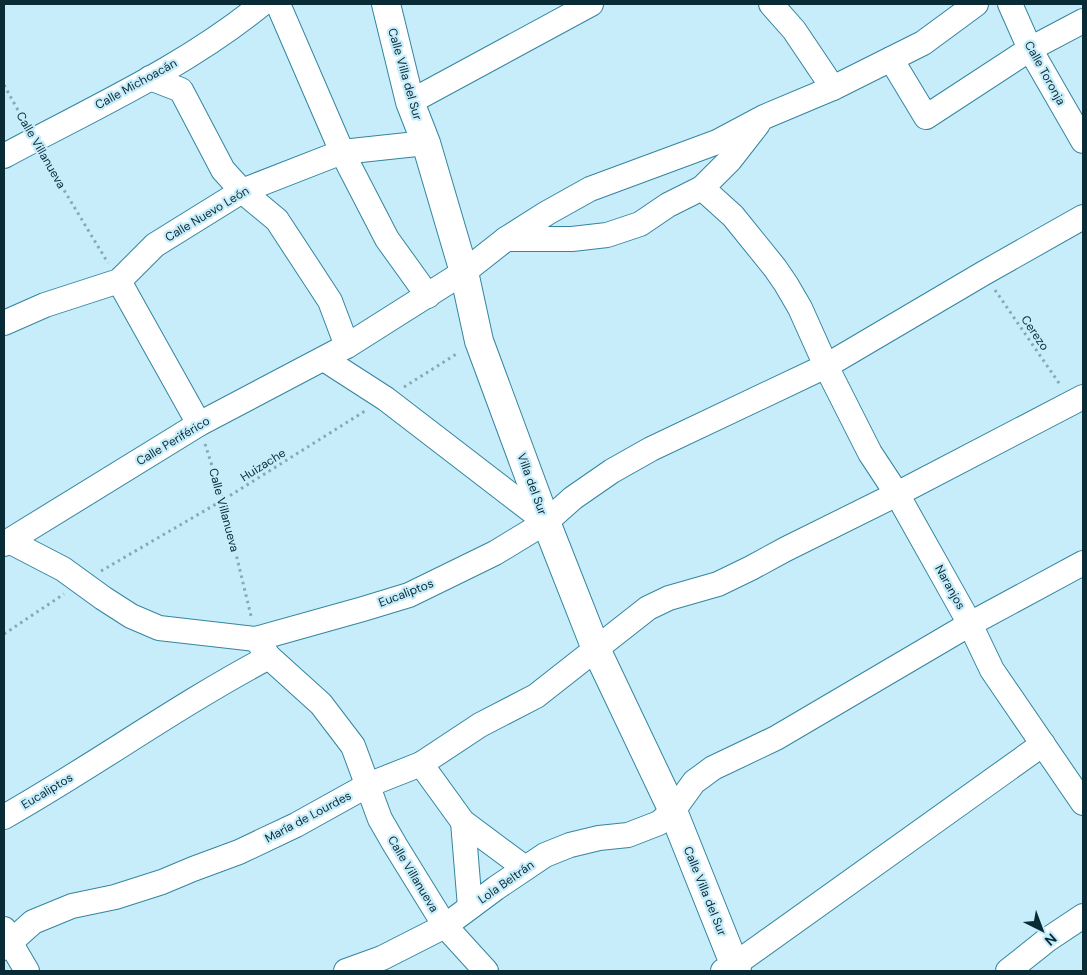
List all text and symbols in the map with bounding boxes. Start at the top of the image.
street label: Calle Villa del Sur [384,26,426,122]
street label: Calle Toronja [1021,38,1069,108]
street label: Calle Michoacán [92,55,180,113]
street label: Calle Villanueva [13,109,69,191]
street label: Calle Nuevo León [162,183,252,245]
street label: Cerezo [1017,312,1053,354]
street label: Calle Periférico [133,413,213,469]
street label: Huizache [237,445,289,485]
street label: Villa del Sur [513,451,551,518]
street label: Calle Villanueva [205,466,243,554]
street label: Naranjos [931,562,969,612]
street label: Eucaliptos [376,575,436,611]
street label: Eucaliptos [18,769,76,813]
street label: María de Lourdes [262,787,354,847]
street label: Calle Villanueva [384,833,442,915]
street label: Calle Villa del Sur [680,844,730,939]
street label: Lola Beltrán [475,857,537,907]
north arrow [1017,905,1067,955]
text: N [1041,930,1061,950]

